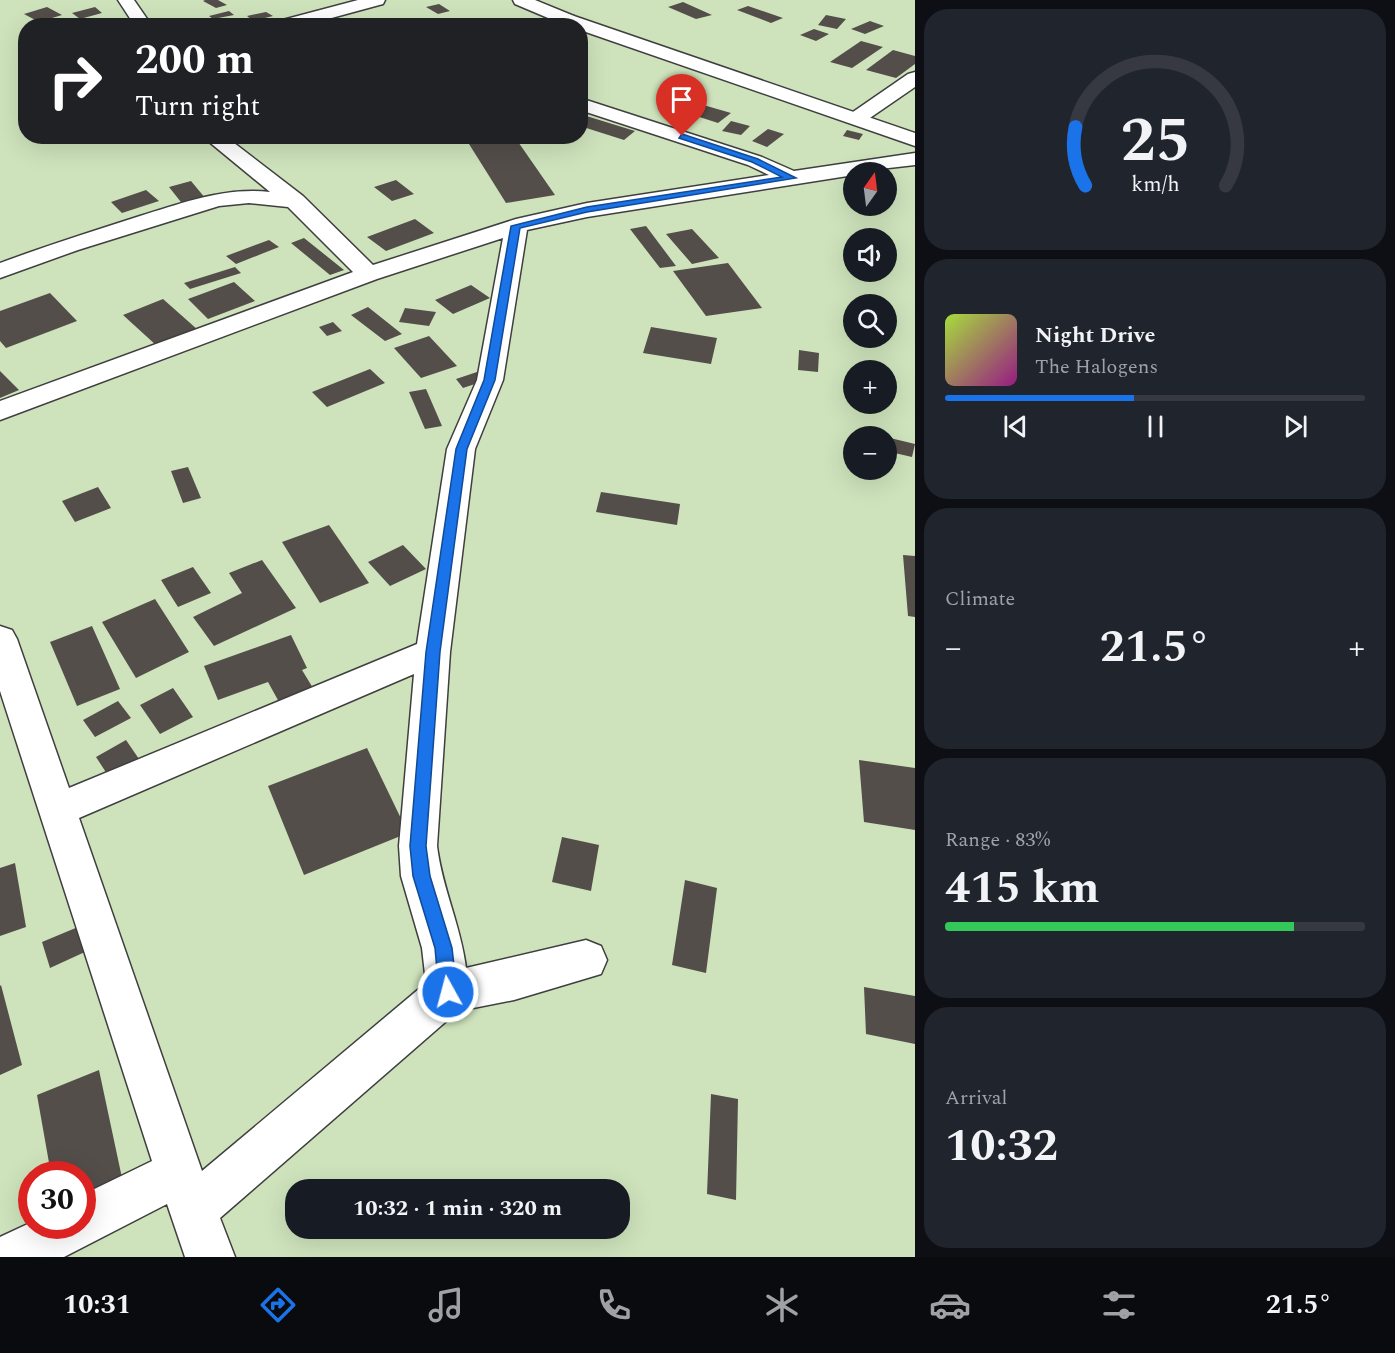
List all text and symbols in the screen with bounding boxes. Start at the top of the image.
text: 200 m [135,29,254,92]
icon: right [36,42,114,120]
pin [656,74,707,136]
icon: arrive [665,83,698,116]
text: Turn right [135,86,260,128]
text: 25 [1120,94,1190,189]
north arrow [843,162,897,216]
map controls [843,162,897,480]
text: km/h [1131,169,1179,202]
button: sound [843,228,897,282]
button: search [843,294,897,348]
text: Night Drive [1035,319,1155,352]
text: The Halogens [1035,352,1158,382]
button: + [843,360,897,414]
icon: previous [999,410,1032,443]
icon: pause [1139,410,1172,443]
icon: next [1279,410,1312,443]
button: − [843,426,897,480]
text: Climate [945,584,1015,614]
text: 21.5° [1100,613,1210,682]
text: − [945,623,962,673]
text: + [1348,623,1365,673]
text: Range · 83% [945,825,1050,855]
text: 415 km [945,854,1100,923]
position arrow [416,960,480,1024]
text: Arrival [945,1083,1007,1113]
text: 10:32 [945,1112,1058,1181]
speed limit sign: 30 [18,1161,96,1239]
text: 10:32 · 1 min · 320 m [353,1192,562,1225]
text: 10:31 [63,1284,131,1326]
icon: directions [257,1284,299,1326]
icon: music [425,1284,467,1326]
icon: phone [593,1284,635,1326]
icon: climate [761,1284,803,1326]
icon: car [929,1284,971,1326]
icon: filters [1098,1284,1140,1326]
text: 21.5° [1266,1284,1332,1326]

